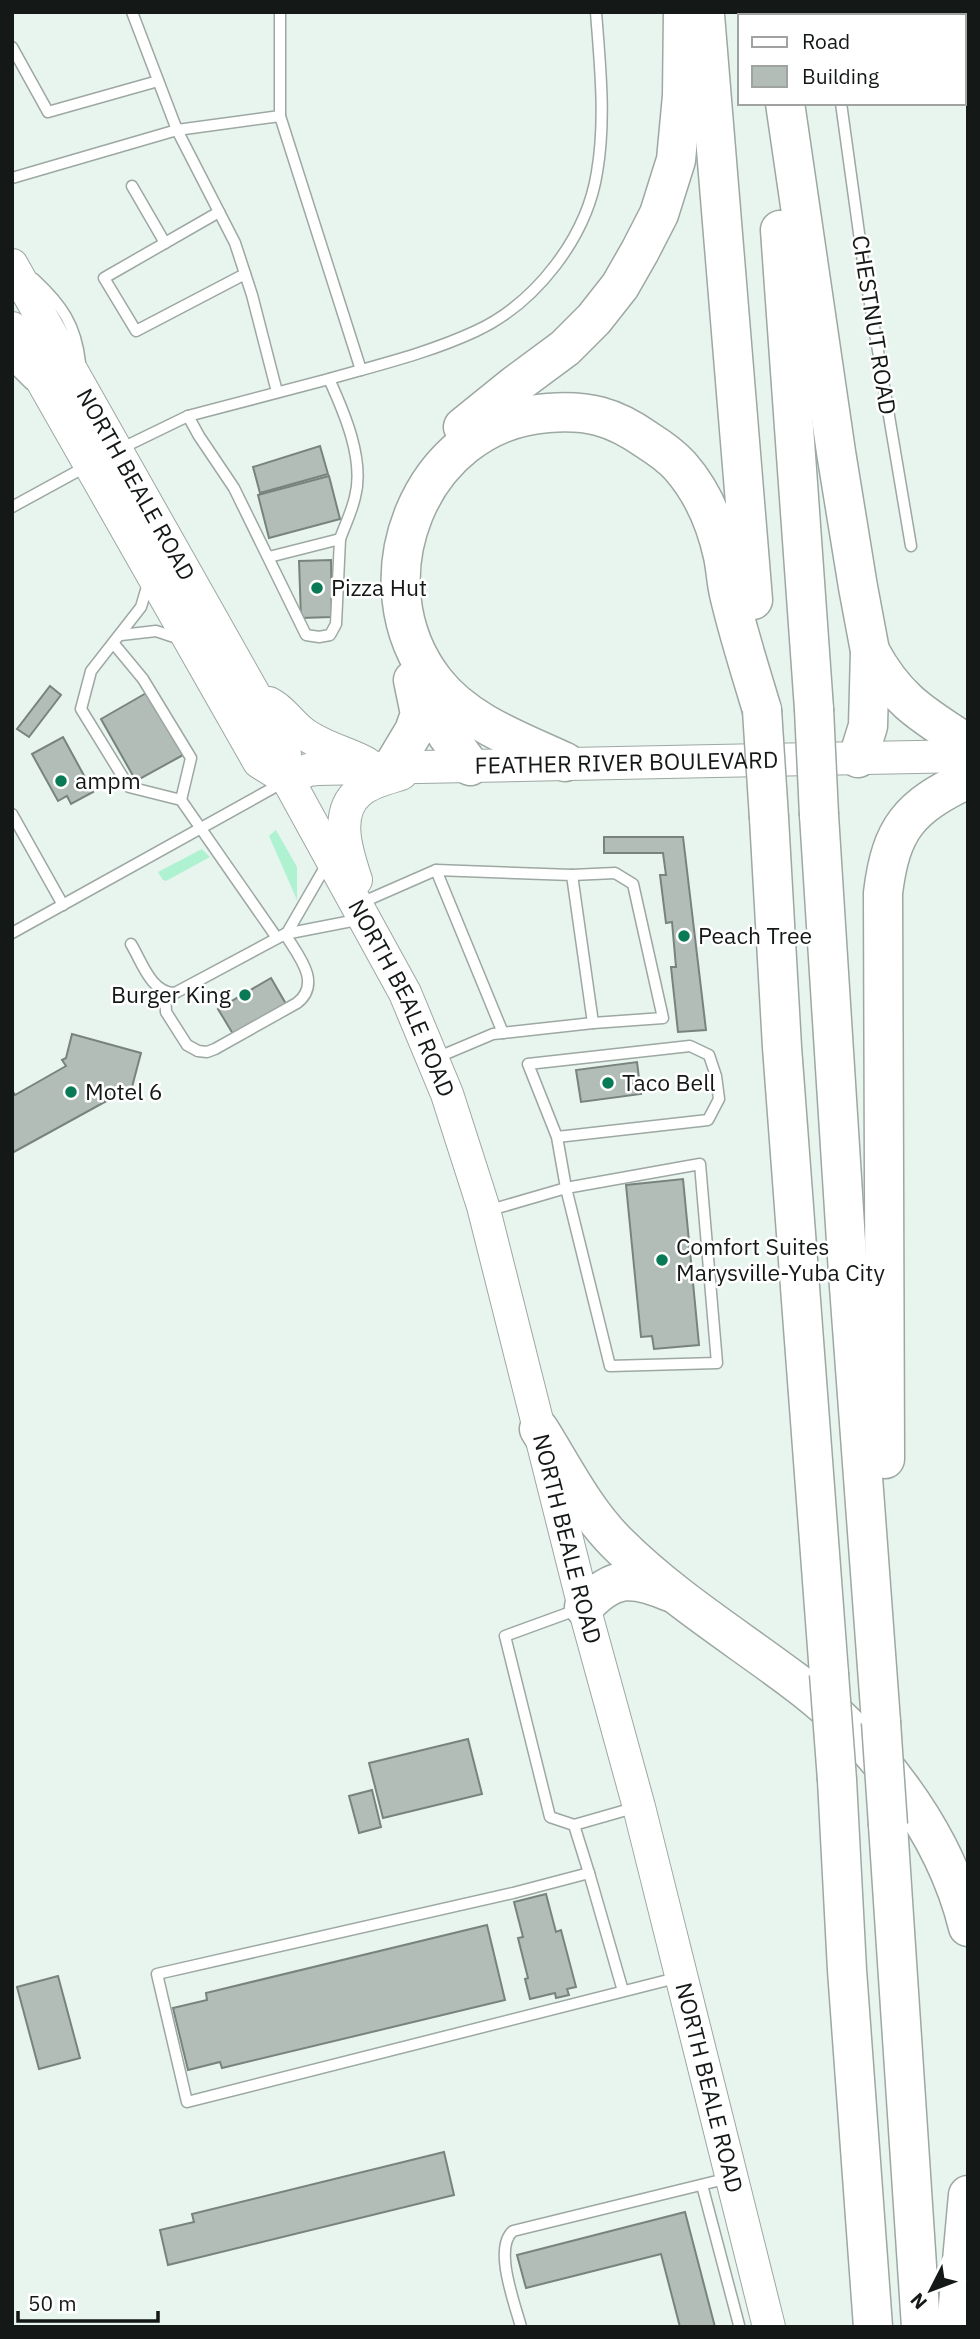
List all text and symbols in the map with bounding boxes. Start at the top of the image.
legend [738,14,966,105]
text: Road [802,27,850,55]
text: Building [802,62,879,90]
street label: CHESTNUT ROAD [846,233,904,417]
street label: NORTH BEALE ROAD [71,383,203,585]
place label: Pizza Hut [331,572,427,602]
marker: Pizza Hut [309,580,325,596]
street label: FEATHER RIVER BOULEVARD [474,744,779,780]
place label: ampm [75,765,141,795]
marker: ampm [53,773,69,789]
street label: NORTH BEALE ROAD [342,894,462,1101]
place label: Peach Tree [698,920,812,950]
marker: Peach Tree [676,928,692,944]
place label: Burger King [111,979,231,1009]
marker: Burger King [237,987,253,1003]
place label: Taco Bell [622,1067,716,1097]
marker: Taco Bell [600,1075,616,1091]
place label: Motel 6 [85,1076,163,1106]
marker: Motel 6 [63,1084,79,1100]
place label: Comfort Suites Marysville-Yuba City [676,1231,885,1287]
marker: Comfort Suites Marysville-Yuba City [654,1252,670,1268]
street label: NORTH BEALE ROAD [527,1430,609,1647]
street label: NORTH BEALE ROAD [669,1979,751,2196]
north arrow [896,2255,966,2325]
scale bar [18,2280,158,2324]
text: N [905,2288,932,2315]
text: 50 m [28,2289,77,2317]

